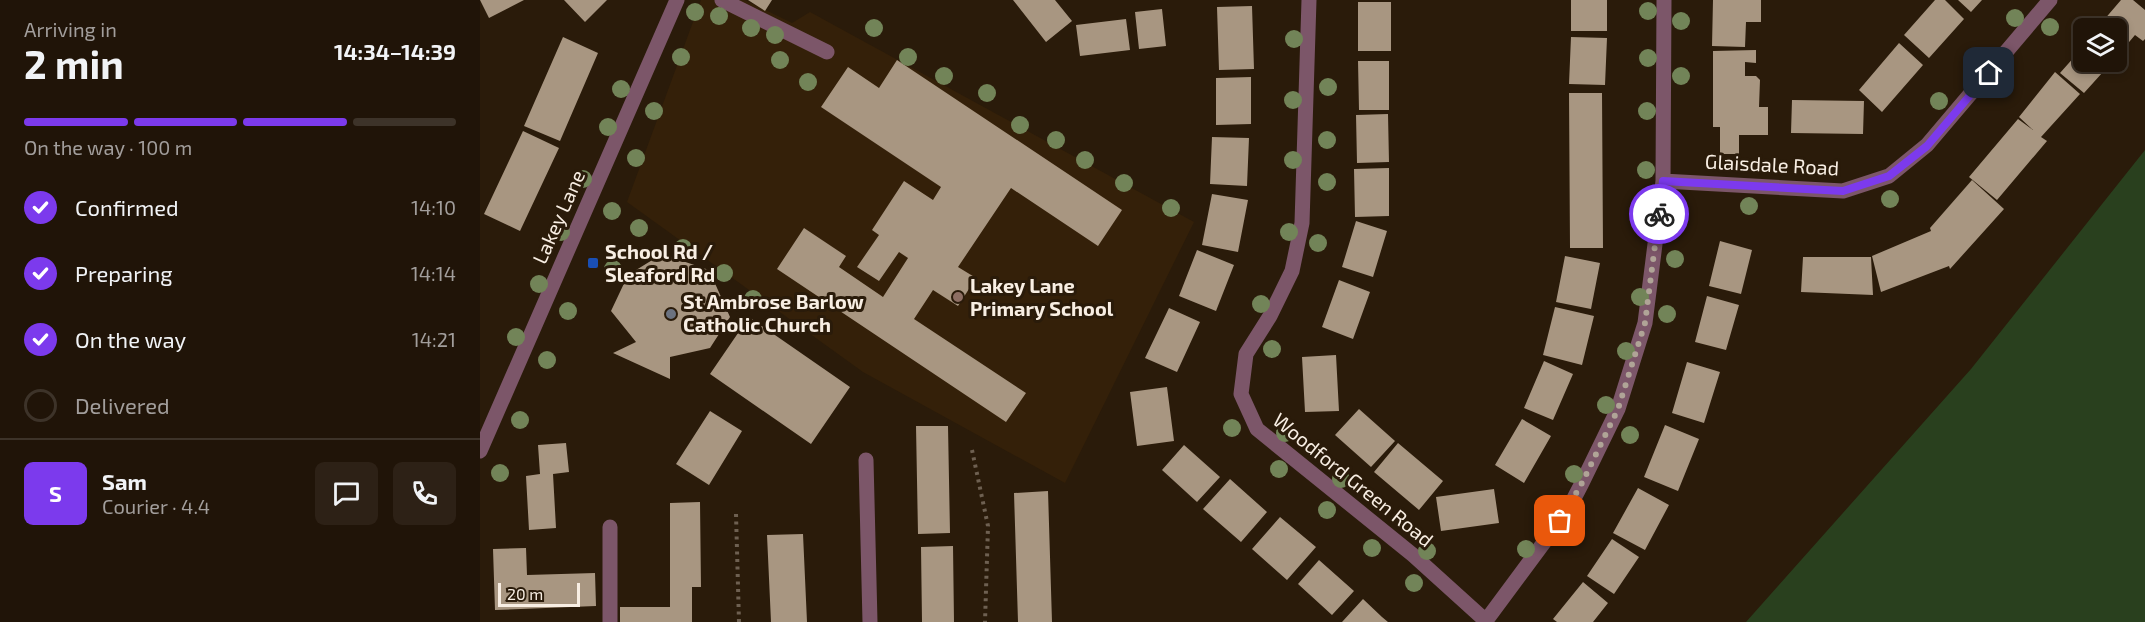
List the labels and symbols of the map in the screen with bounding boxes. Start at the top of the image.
pin [1963,47,2014,98]
street label: Glaisdale Road [1704,149,1840,179]
street label: Lakey Lane [527,166,589,267]
courier [1629,184,1689,244]
place label: School Rd / Sleaford Rd [605,239,715,286]
marker: School Rd / Sleaford Rd [586,256,600,270]
place label: Lakey Lane Primary School [970,273,1114,321]
place label: St Ambrose Barlow Catholic Church [683,289,864,336]
marker: Lakey Lane Primary School [951,290,965,304]
marker: St Ambrose Barlow Catholic Church [664,307,678,321]
street label: Woodford Green Road [1269,407,1439,551]
pin [1534,495,1585,546]
scale bar [498,580,580,608]

